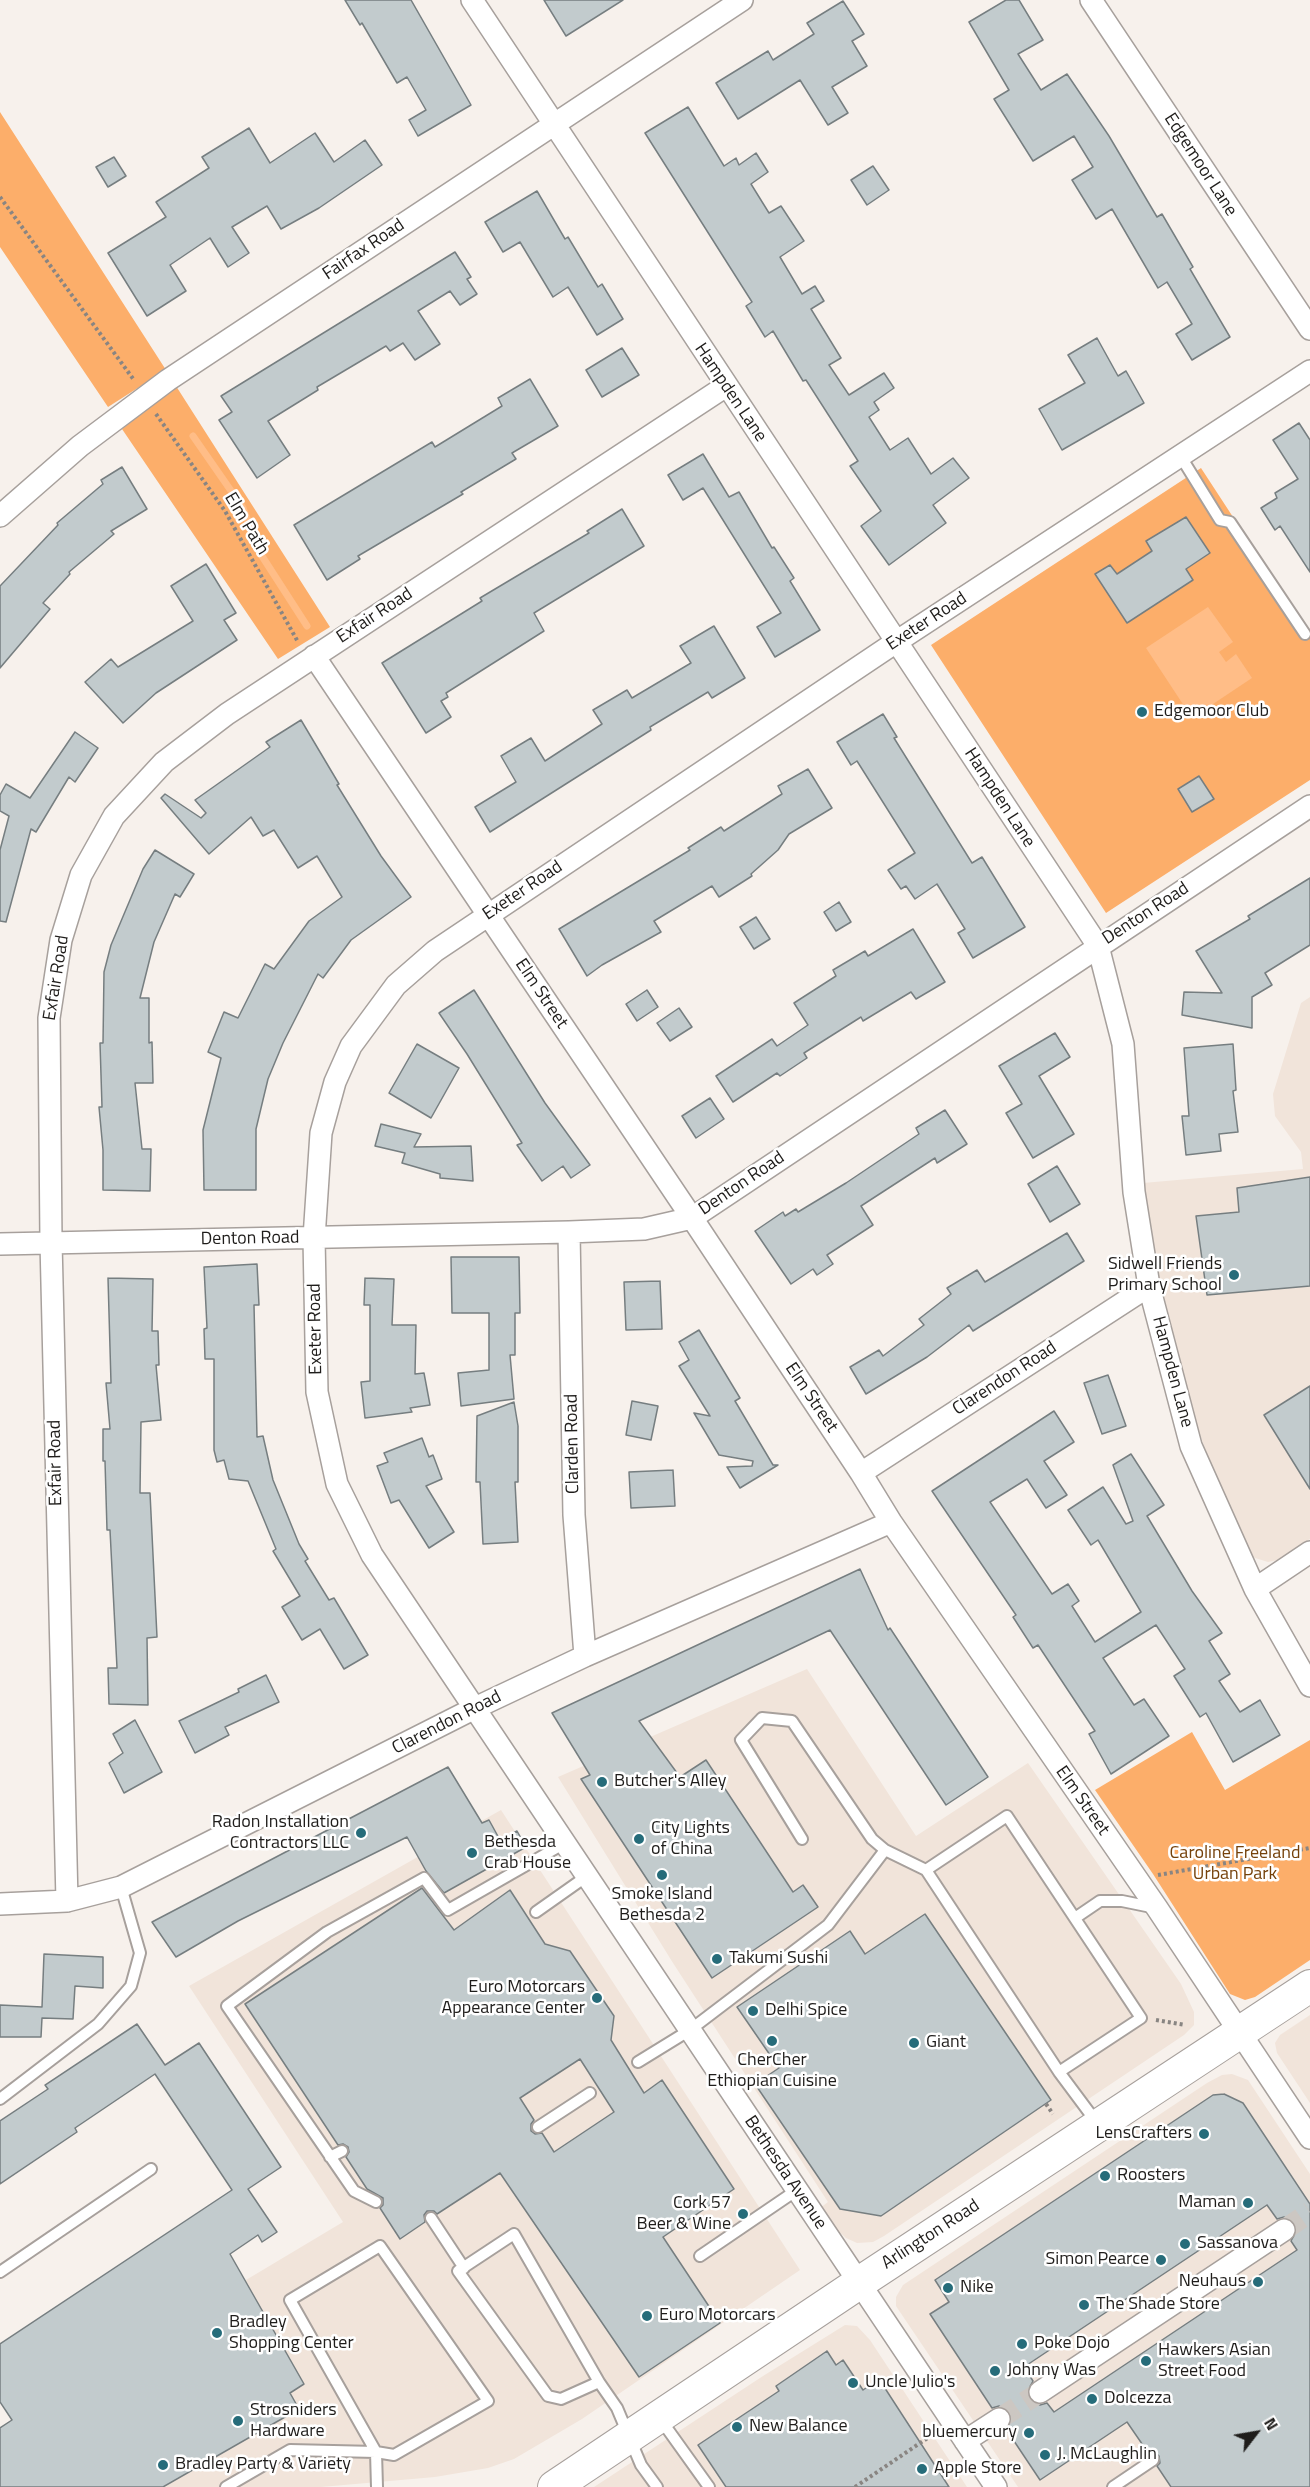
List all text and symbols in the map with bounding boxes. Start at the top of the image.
street label: Edgemoor Lane [1159,110,1241,220]
street label: Fairfax Road [319,215,409,285]
street label: Hampden Lane [689,340,771,446]
street label: Elm Path [219,489,273,559]
street label: Exfair Road [333,583,417,649]
street label: Exeter Road [883,588,971,656]
place label: Edgemoor Club [1154,701,1269,723]
marker: Edgemoor Club [1135,705,1149,719]
street label: Hampden Lane [959,744,1039,852]
street label: Exeter Road [479,856,567,926]
street label: Denton Road [1099,878,1193,950]
street label: Exfair Road [40,934,74,1022]
street label: Elm Street [510,955,572,1033]
street label: Denton Road [695,1147,789,1221]
street label: Denton Road [200,1227,300,1251]
place label: Sidwell Friends Primary School [1108,1254,1222,1296]
marker: Sidwell Friends Primary School [1227,1268,1241,1282]
street label: Exeter Road [304,1283,328,1375]
street label: Hampden Lane [1147,1314,1197,1430]
street label: Clarendon Road [949,1337,1061,1421]
street label: Elm Street [780,1359,842,1437]
street label: Clarden Road [561,1394,585,1494]
street label: Exfair Road [44,1420,68,1506]
street label: Clarendon Road [389,1686,505,1760]
street label: Elm Street [1050,1762,1114,1840]
place label: Butcher's Alley [614,1771,726,1793]
marker: Butcher's Alley [595,1775,609,1789]
place label: Radon Installation Contractors LLC [212,1812,349,1854]
place label: City Lights of China [651,1818,730,1860]
marker: Radon Installation Contractors LLC [354,1826,368,1840]
place label: Bethesda Crab House [484,1832,571,1874]
marker: City Lights of China [632,1832,646,1846]
park label: Caroline Freeland Urban Park [1170,1843,1300,1886]
marker: Bethesda Crab House [465,1846,479,1860]
marker: Smoke Island Bethesda 2 [655,1868,669,1882]
place label: Smoke Island Bethesda 2 [612,1884,712,1926]
place label: Takumi Sushi [729,1948,828,1970]
marker: Takumi Sushi [710,1952,724,1966]
place label: Euro Motorcars Appearance Center [442,1977,585,2020]
marker: Euro Motorcars Appearance Center [590,1991,604,2005]
place label: Delhi Spice [765,2000,847,2022]
marker: Delhi Spice [746,2004,760,2018]
place label: Giant [926,2032,966,2054]
marker: CherCher Ethiopian Cuisine [765,2034,779,2048]
marker: Giant [907,2036,921,2050]
place label: CherCher Ethiopian Cuisine [707,2050,837,2092]
street label: Bethesda Avenue [739,2112,831,2234]
place label: LensCrafters [1095,2123,1192,2145]
marker: LensCrafters [1197,2127,1211,2141]
place label: Roosters [1117,2165,1185,2187]
marker: Roosters [1098,2169,1112,2183]
place label: Maman [1178,2192,1236,2214]
place label: Cork 57 Beer & Wine [637,2193,731,2236]
street label: Arlington Road [878,2195,984,2275]
marker: Maman [1241,2196,1255,2210]
marker: Cork 57 Beer & Wine [736,2207,750,2221]
place label: Sassanova [1197,2233,1278,2255]
marker: Sassanova [1178,2237,1192,2251]
place label: Simon Pearce [1046,2249,1149,2271]
marker: Simon Pearce [1154,2253,1168,2267]
place label: Neuhaus [1179,2271,1246,2293]
marker: Neuhaus [1251,2275,1265,2289]
place label: Nike [960,2277,994,2299]
marker: Nike [941,2281,955,2295]
place label: The Shade Store [1096,2294,1220,2316]
marker: The Shade Store [1077,2298,1091,2312]
place label: Euro Motorcars [659,2305,776,2327]
marker: Euro Motorcars [640,2309,654,2323]
place label: Bradley Shopping Center [229,2312,354,2354]
marker: Bradley Shopping Center [210,2326,224,2340]
place label: Poke Dojo [1034,2333,1110,2355]
marker: Poke Dojo [1015,2337,1029,2351]
place label: Hawkers Asian Street Food [1158,2340,1271,2382]
marker: Hawkers Asian Street Food [1139,2354,1153,2368]
place label: Johnny Was [1007,2360,1096,2382]
marker: Johnny Was [988,2364,1002,2378]
place label: Uncle Julio's [865,2372,955,2394]
marker: Uncle Julio's [846,2376,860,2390]
place label: Dolcezza [1104,2388,1171,2410]
marker: Dolcezza [1085,2392,1099,2406]
place label: Strosniders Hardware [250,2400,337,2442]
north arrow [1226,2403,1286,2463]
text: N [1258,2413,1285,2435]
marker: Strosniders Hardware [231,2414,245,2428]
place label: New Balance [749,2416,848,2438]
marker: New Balance [730,2420,744,2434]
place label: bluemercury [922,2422,1017,2444]
marker: bluemercury [1022,2426,1036,2440]
place label: J. McLaughlin [1057,2444,1157,2466]
marker: J. McLaughlin [1038,2448,1052,2462]
place label: Bradley Party & Variety [175,2454,351,2476]
marker: Bradley Party & Variety [156,2458,170,2472]
place label: Apple Store [934,2458,1021,2480]
marker: Apple Store [915,2462,929,2476]

